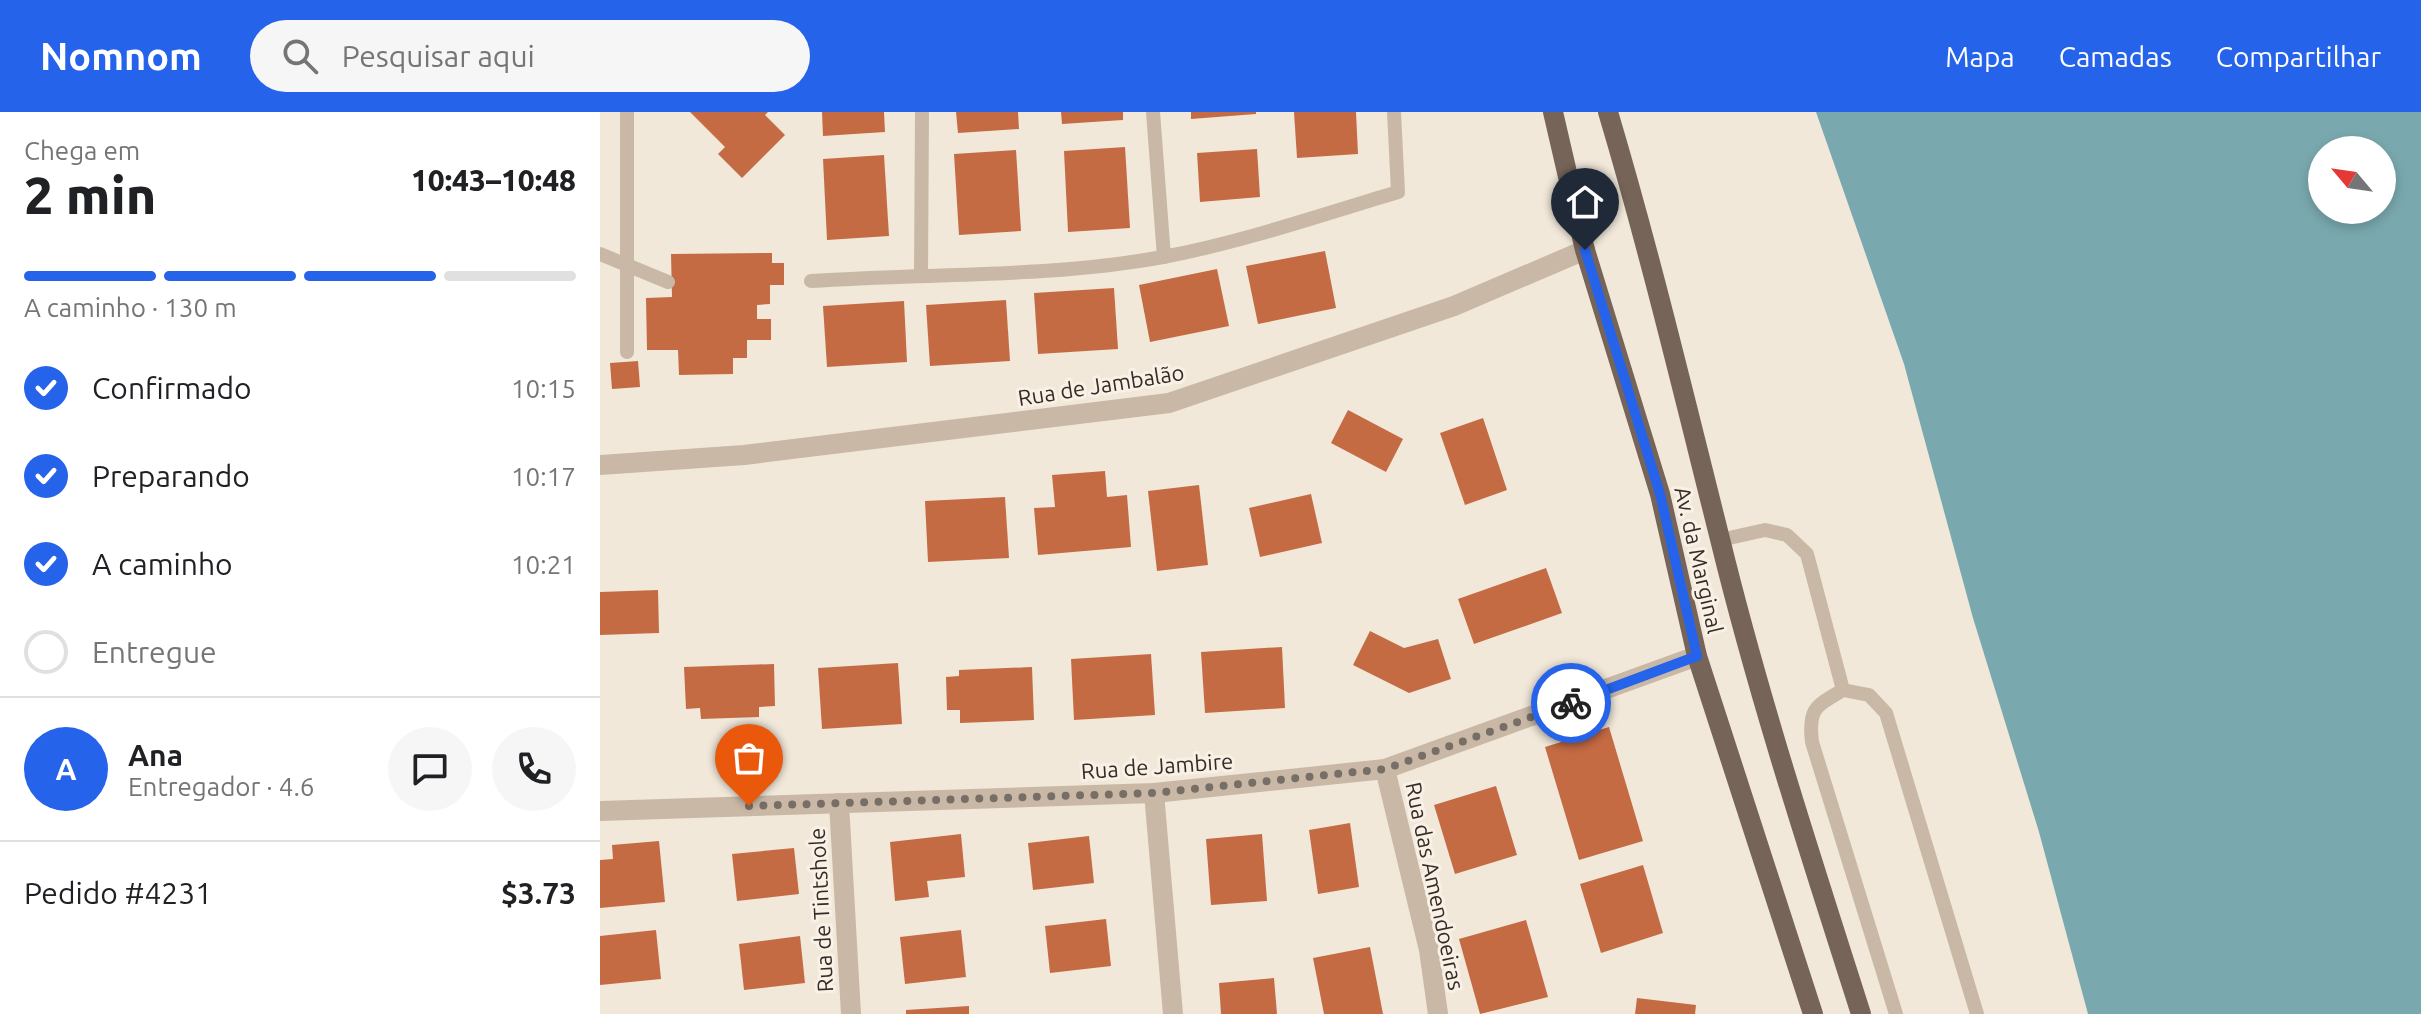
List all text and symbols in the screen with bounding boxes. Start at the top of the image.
search box [250,20,810,92]
icon: search [278,34,322,78]
text: Nomnom [40,35,202,77]
text: Pesquisar aqui [342,39,535,73]
text: Mapa [1945,41,2015,72]
text: Camadas [2059,41,2172,72]
text: Compartilhar [2216,41,2381,72]
text: Chega em [24,136,140,165]
north arrow [2308,136,2396,224]
map controls [2308,136,2396,224]
text: 10:43–10:48 [411,163,576,197]
text: 2 min [24,166,156,224]
pin [1551,168,1619,250]
icon: home [1563,180,1607,224]
text: A caminho · 130 m [24,293,237,322]
street label: Rua de Jambalão [1016,359,1186,410]
icon: check [24,366,68,410]
text: Confirmado [92,371,252,405]
text: 10:15 [511,374,576,403]
icon: check [24,454,68,498]
text: Preparando [92,459,250,493]
text: 10:17 [511,462,576,491]
street label: Av. da Marginal [1670,484,1729,636]
icon: check [24,542,68,586]
text: A caminho [92,547,233,581]
text: 10:21 [511,550,576,579]
text: Entregue [92,635,217,669]
courier [1531,663,1611,743]
icon: bike [1549,681,1593,725]
pin [715,724,783,806]
button: chat [388,727,472,811]
button: phone [492,727,576,811]
icon: bag [727,736,771,780]
text: Ana [128,738,183,772]
street label: Rua de Jambire [1080,748,1234,783]
text: A [55,752,77,786]
text: Entregador · 4.6 [128,772,314,801]
street label: Rua das Amendoeiras [1401,780,1470,992]
street label: Rua de Tintshole [804,827,837,993]
text: Pedido #4231 [24,876,212,910]
text: $3.73 [501,876,576,910]

